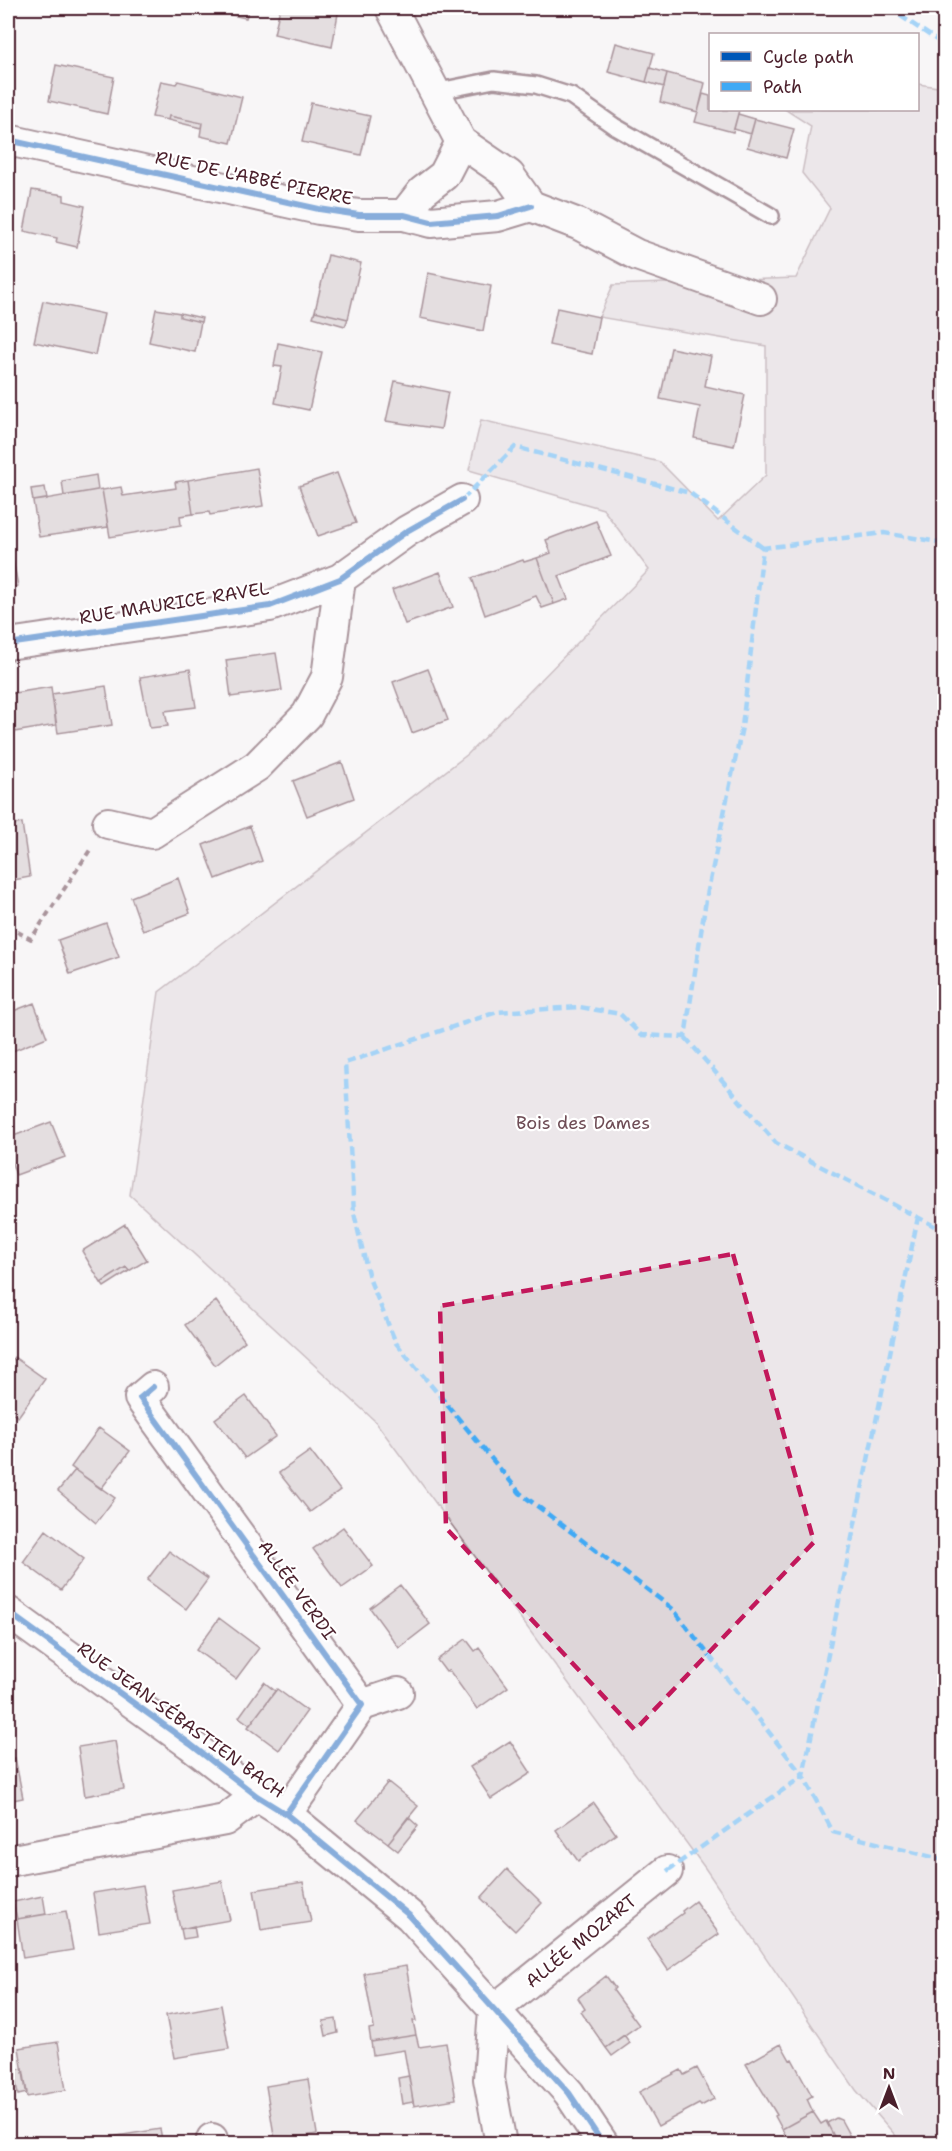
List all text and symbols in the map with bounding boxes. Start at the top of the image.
legend [709,33,919,111]
text: Cycle path [763,45,854,69]
text: Path [763,75,802,99]
street label: RUE DE L'ABBÉ PIERRE [153,145,355,211]
street label: RUE MAURICE RAVEL [77,576,271,630]
park label: Bois des Dames [516,1111,650,1135]
street label: ALLÉE VERDI [253,1535,341,1645]
street label: RUE JEAN-SÉBASTIEN BACH [72,1637,290,1803]
street label: ALLÉE MOZART [520,1889,642,1993]
north arrow [859,2058,919,2118]
text: N [883,2063,895,2084]

